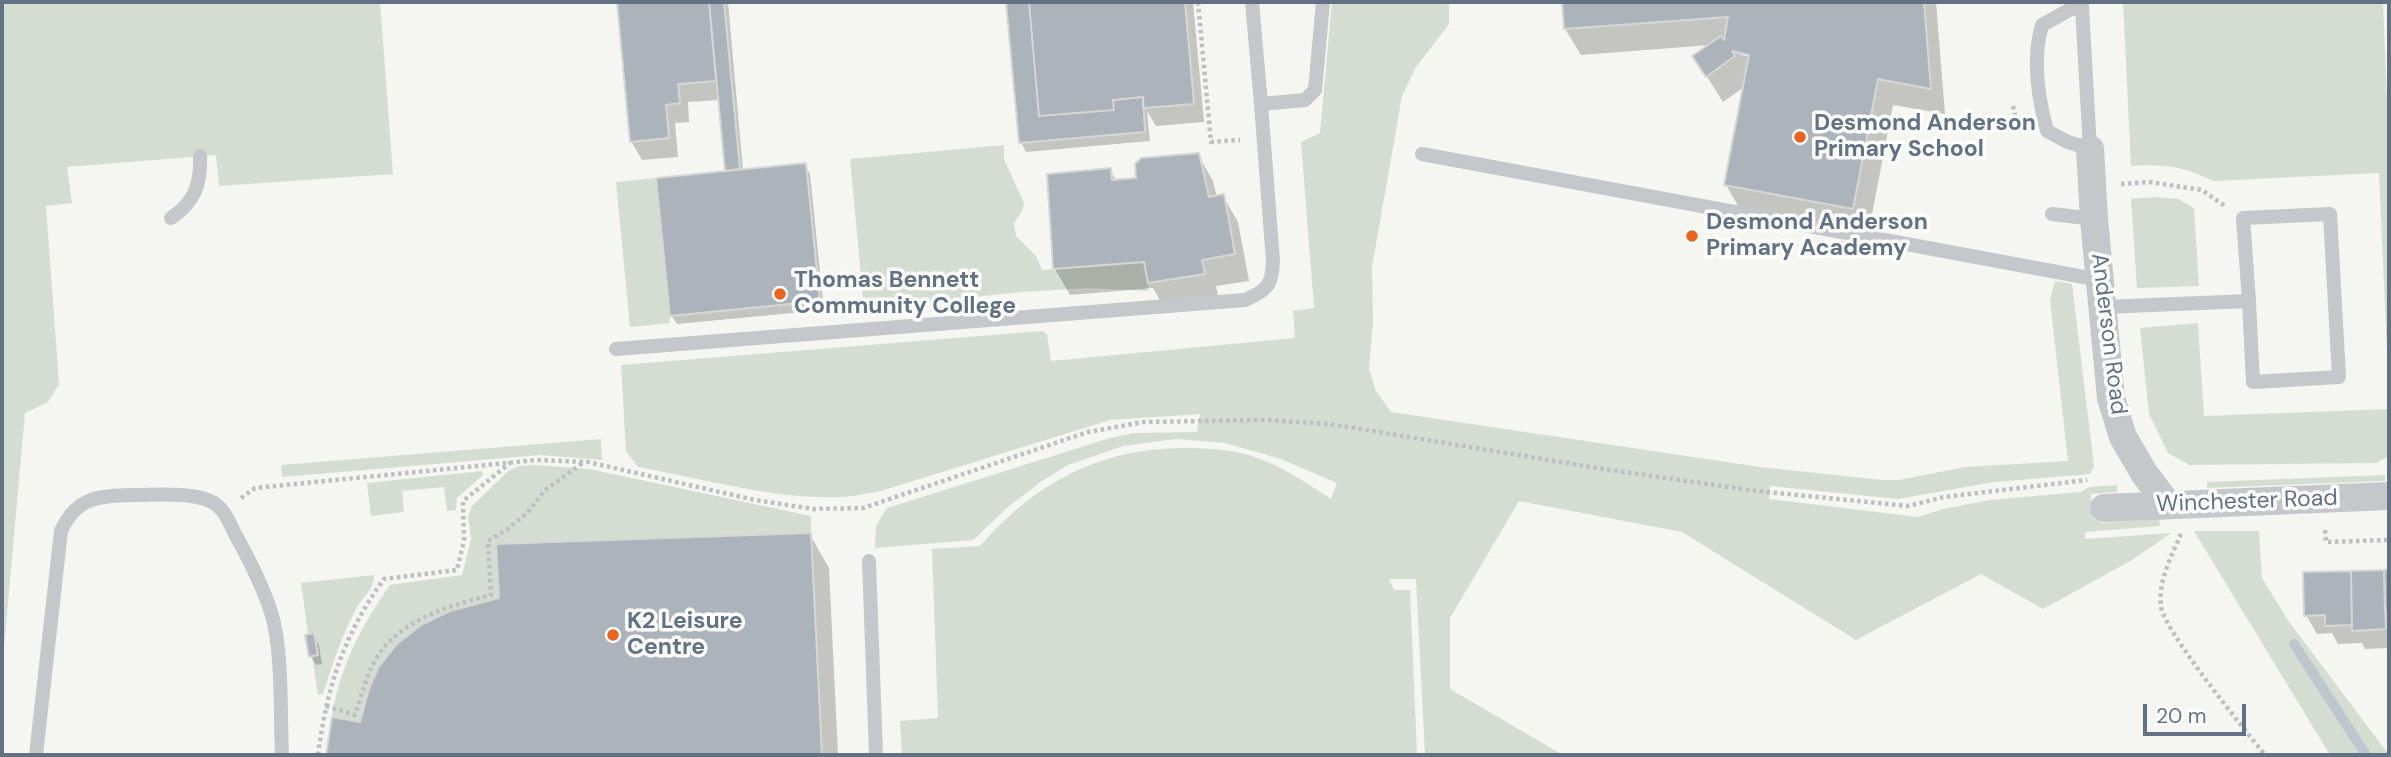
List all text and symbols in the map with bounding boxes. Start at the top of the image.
place label: Desmond Anderson Primary School [1814,110,2036,164]
marker: Desmond Anderson Primary School [1792,129,1808,145]
place label: Desmond Anderson Primary Academy [1706,209,1928,263]
marker: Desmond Anderson Primary Academy [1684,228,1700,244]
street label: Anderson Road [2084,252,2132,416]
place label: Thomas Bennett Community College [794,267,1016,321]
marker: Thomas Bennett Community College [772,286,788,302]
street label: Winchester Road [2156,485,2338,519]
place label: K2 Leisure Centre [627,608,743,662]
marker: K2 Leisure Centre [605,627,621,643]
scale bar [2146,690,2249,734]
text: 20 m [2156,702,2207,730]

